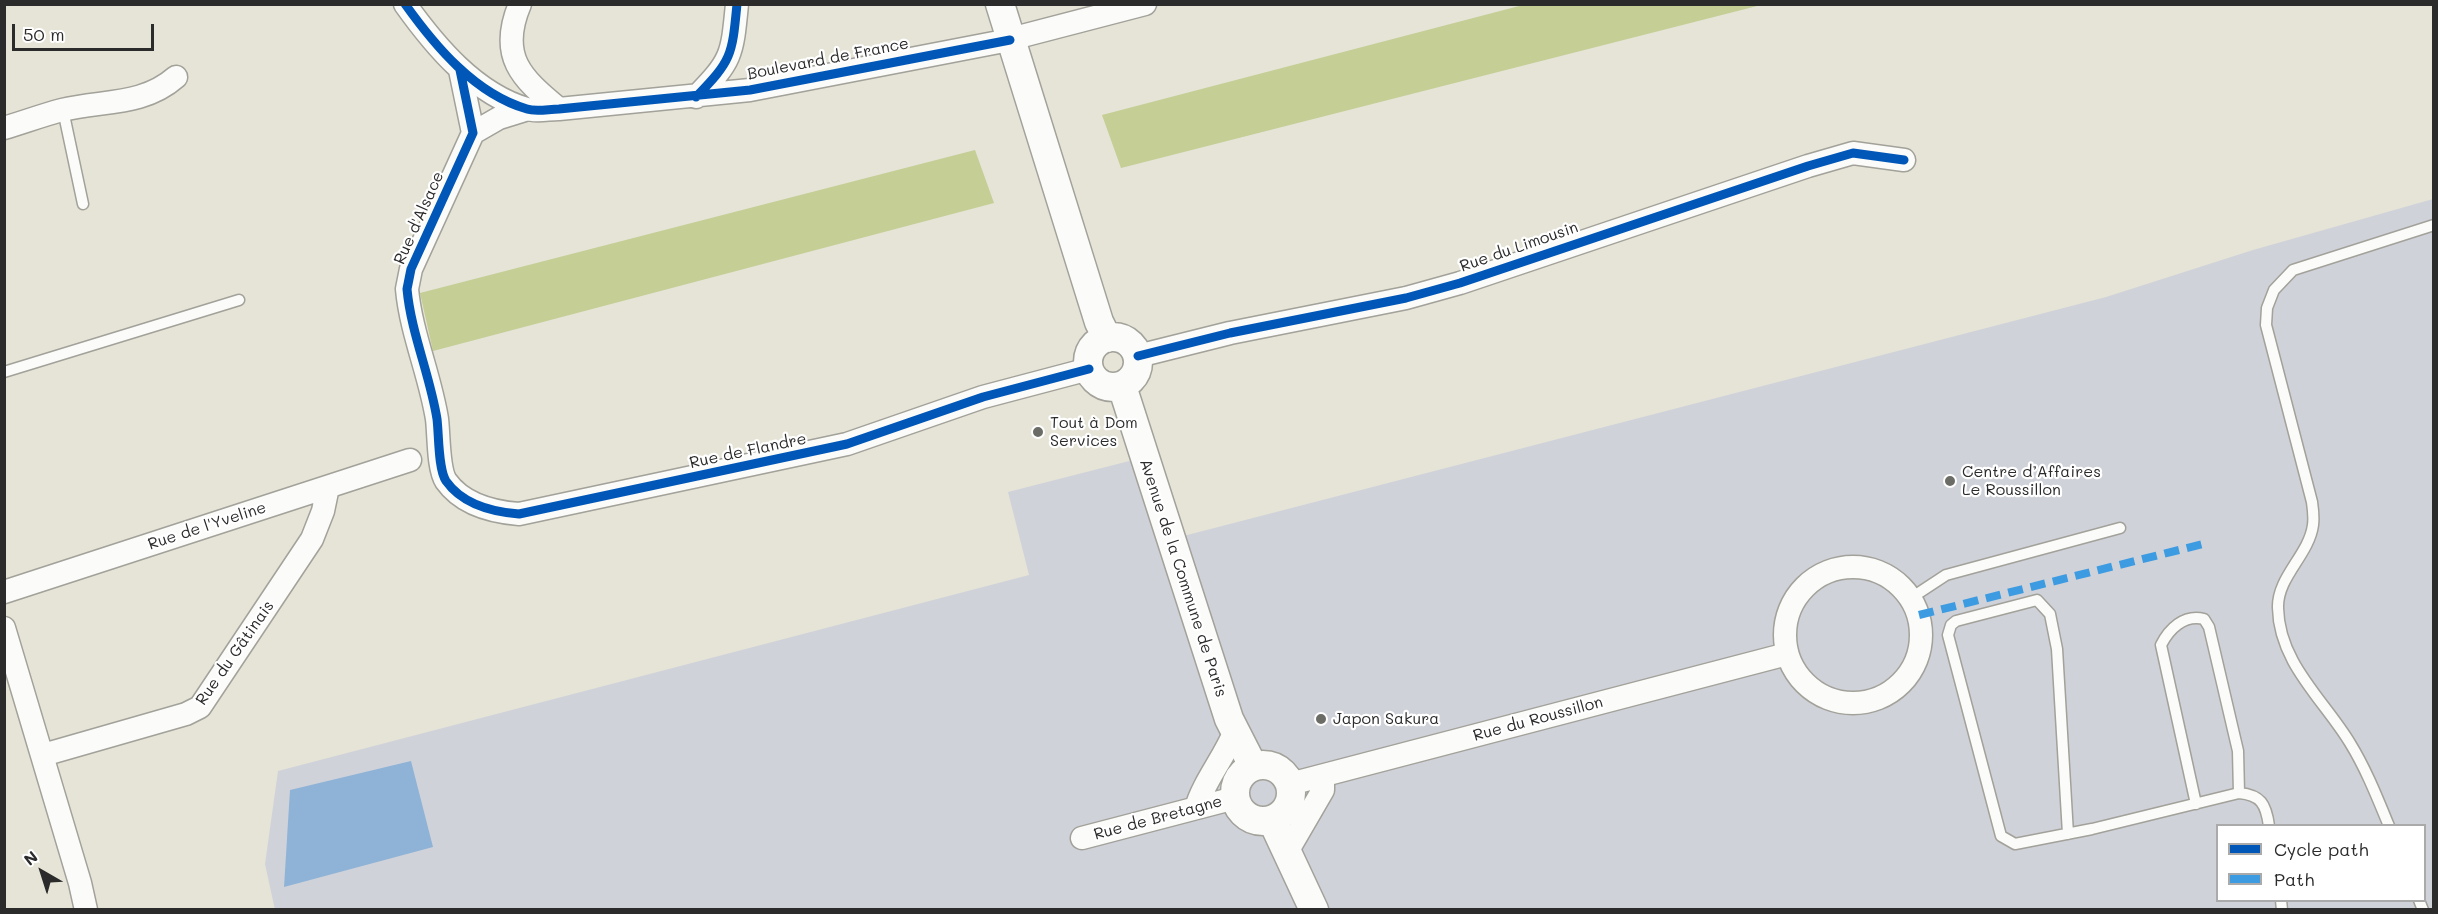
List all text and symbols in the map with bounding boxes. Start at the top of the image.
scale bar [15,12,158,50]
text: 50 m [23,22,65,46]
street label: Boulevard de France [746,34,910,84]
street label: Rue d'Alsace [390,168,448,268]
street label: Rue du Limousin [1457,218,1581,276]
place label: Tout à Dom Services [1050,413,1138,451]
marker: Tout à Dom Services [1031,425,1045,439]
street label: Rue de Flandre [688,429,808,473]
street label: Avenue de la Commune de Paris [1135,456,1231,700]
place label: Centre d’Affaires Le Roussillon [1962,462,2101,500]
marker: Centre d’Affaires Le Roussillon [1943,474,1957,488]
street label: Rue de l'Yveline [145,498,269,554]
street label: Rue du Gâtinais [192,597,278,709]
street label: Rue du Roussillon [1471,692,1605,746]
place label: Japon Sakura [1333,709,1439,729]
marker: Japon Sakura [1314,712,1328,726]
street label: Rue de Bretagne [1092,792,1224,844]
legend [2216,824,2426,902]
text: Cycle path [2274,837,2369,861]
north arrow [12,842,72,902]
text: N [19,846,42,870]
text: Path [2274,867,2314,891]

